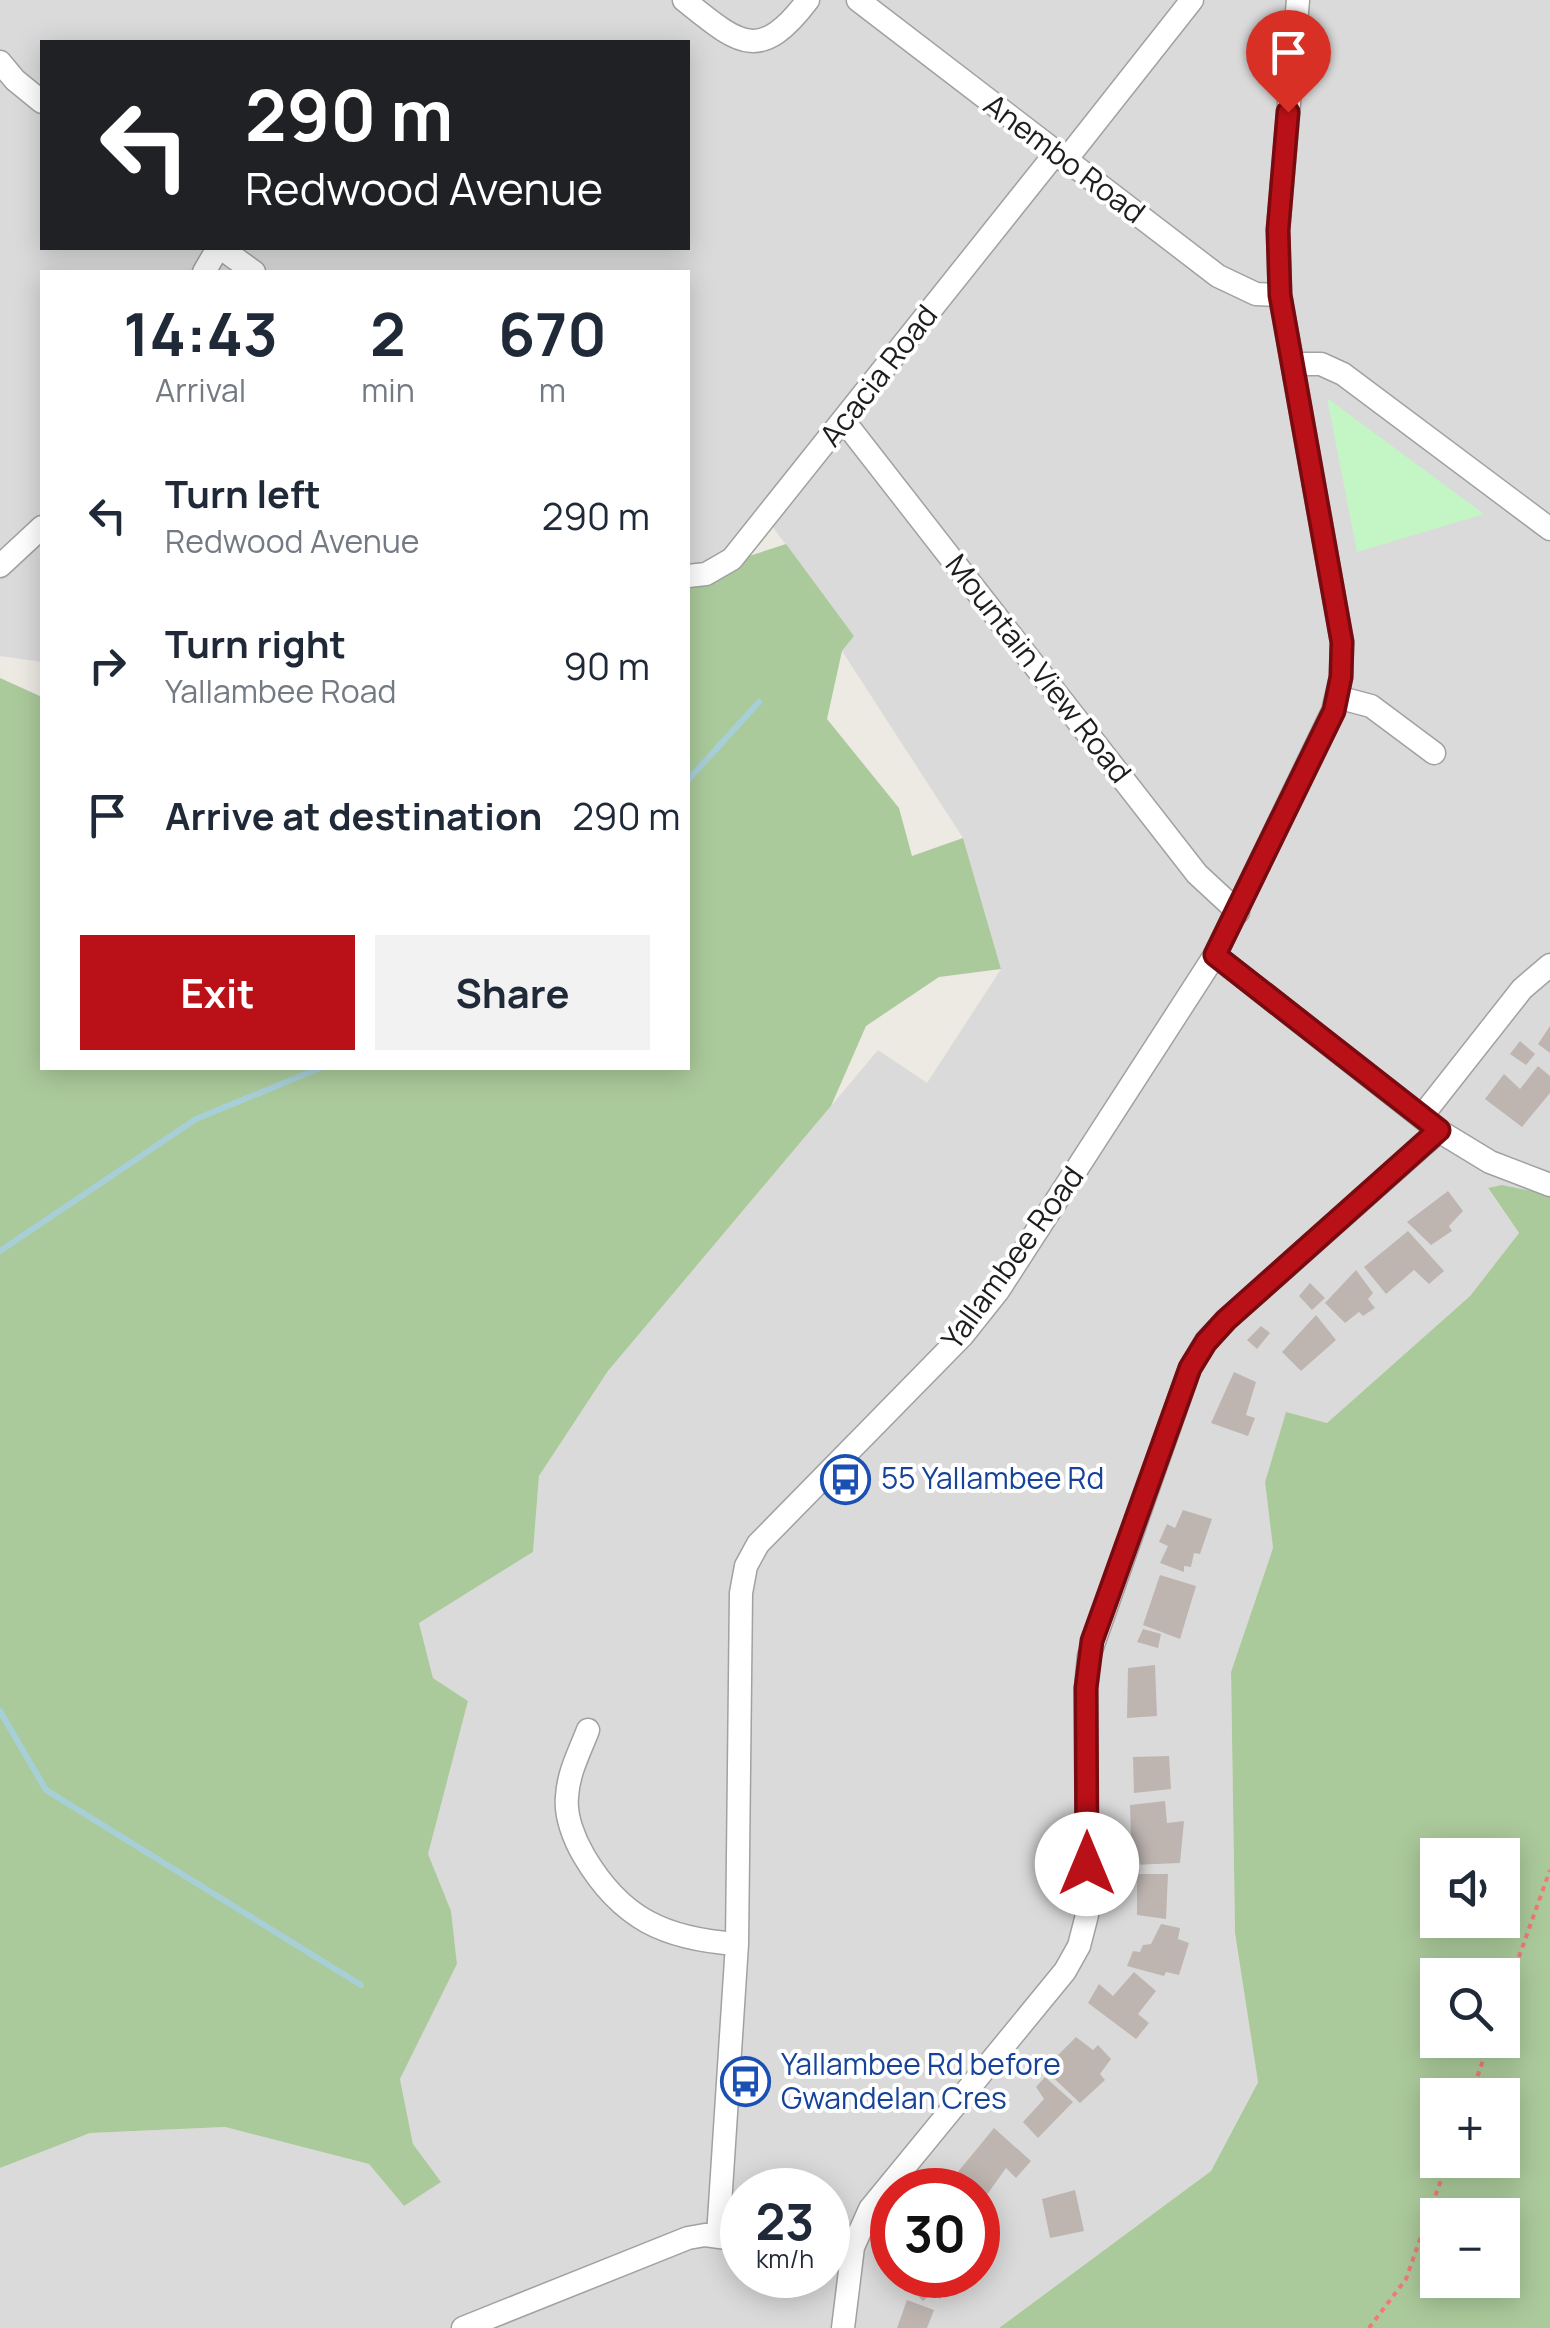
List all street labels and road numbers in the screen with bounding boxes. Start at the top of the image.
street label: Anembo Road [976,84,1154,232]
street label: Acacia Road [810,296,946,454]
street label: Mountain View Road [937,545,1141,791]
street label: Yallambee Road [931,1157,1092,1357]

